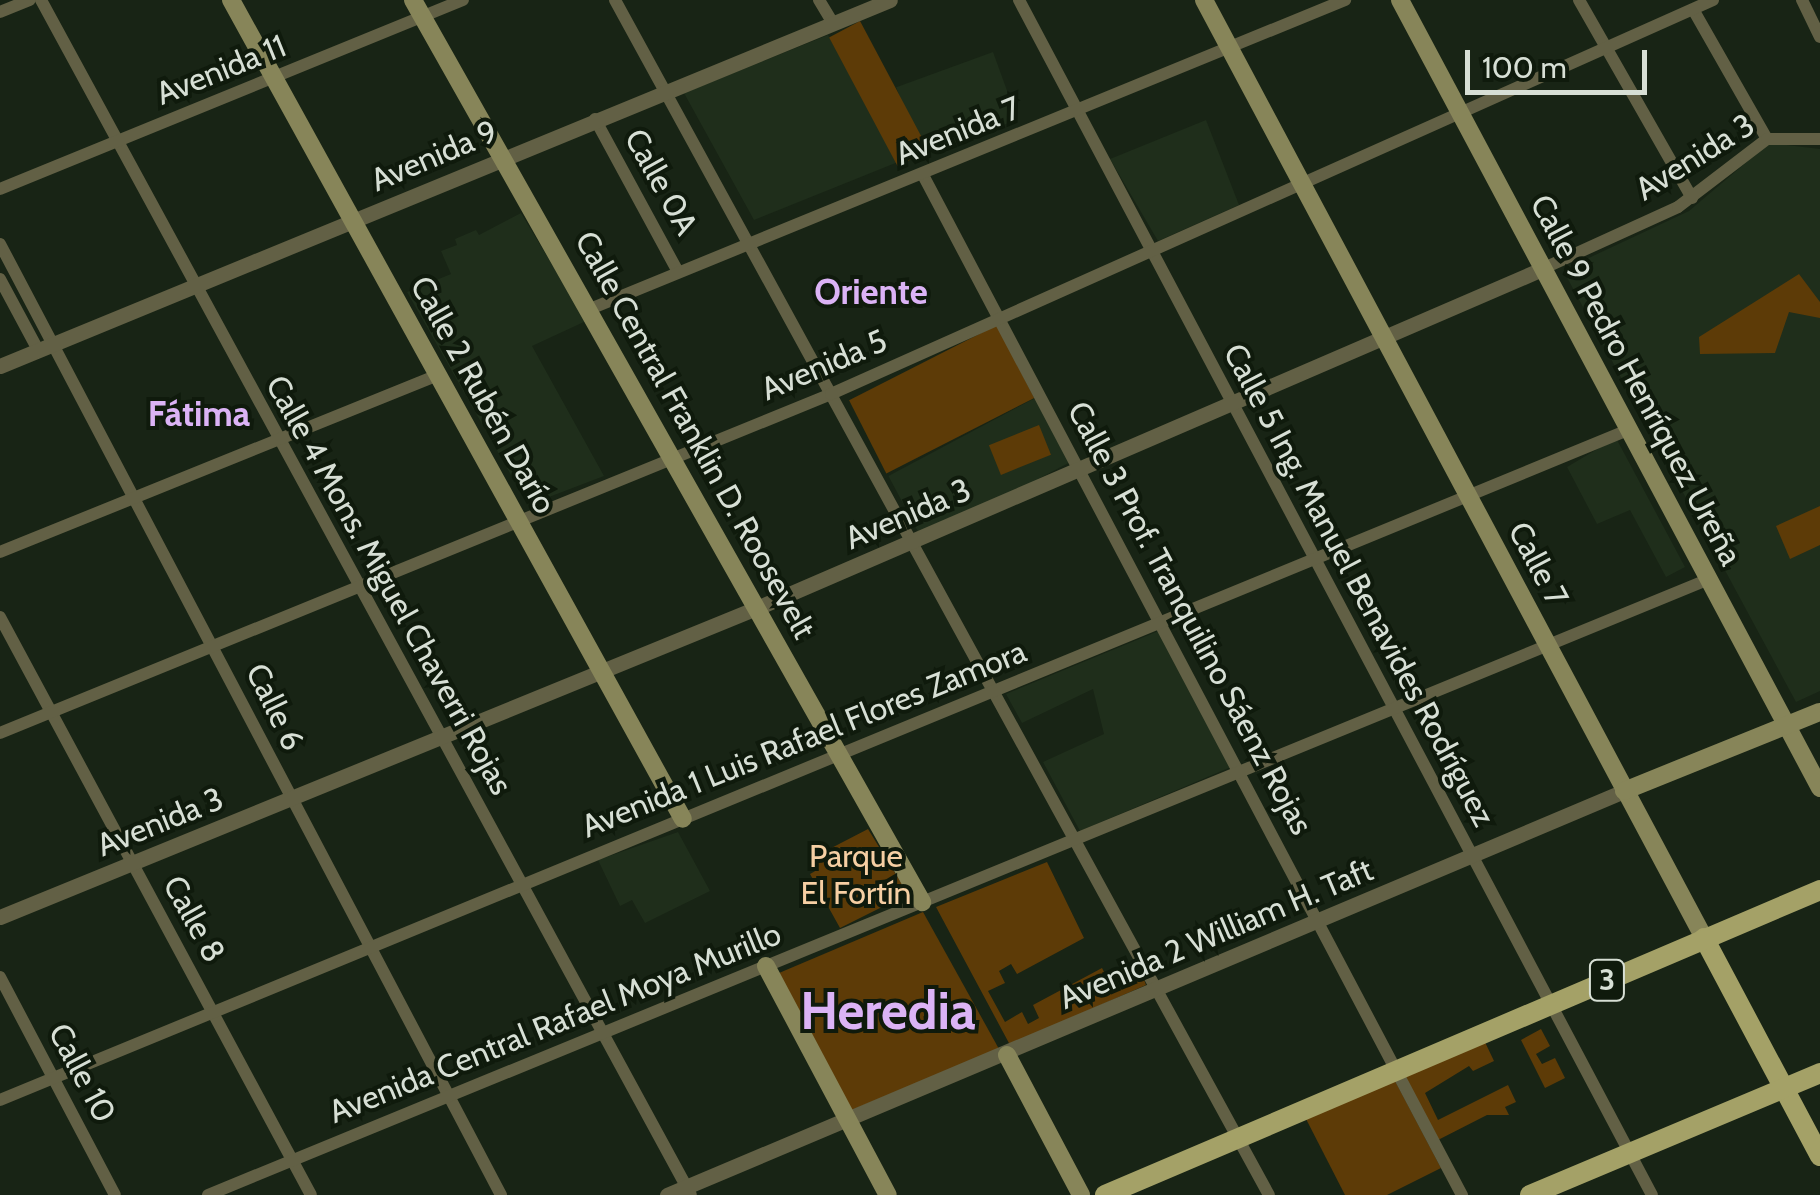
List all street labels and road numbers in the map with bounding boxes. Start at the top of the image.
street label: Avenida 11 [151,27,291,113]
street label: Avenida 7 [890,89,1026,173]
street label: Avenida 3 [1629,106,1761,208]
street label: Avenida 9 [365,112,503,200]
street label: Calle 0A [616,122,706,242]
street label: Calle 9 Pedro Henríquez Ureña [1522,188,1750,572]
street label: Calle Central Franklin D. Roosevelt [567,225,823,645]
street label: Calle 2 Rubén Darío [402,270,564,520]
street label: Avenida 5 [755,321,893,409]
street label: Calle 5 Ing. Manuel Benavides Rodríguez [1215,337,1503,833]
street label: Calle 4 Mons. Miguel Chaverri Rojas [257,369,521,801]
street label: Calle 3 Prof. Tranquilino Sáenz Rojas [1059,395,1321,841]
street label: Avenida 3 [839,470,977,558]
street label: Calle 7 [1500,515,1576,613]
street label: Avenida 1 Luis Rafael Flores Zamora [576,632,1032,846]
street label: Calle 6 [238,657,312,757]
street label: Avenida 3 [91,779,229,865]
street label: Avenida 2 William H. Taft [1053,851,1379,1017]
street label: Calle 8 [155,869,233,969]
street label: Avenida Central Rafael Moya Murillo [323,915,787,1131]
road number: 3 [1587,955,1627,1005]
street label: Calle 10 [40,1017,124,1129]

